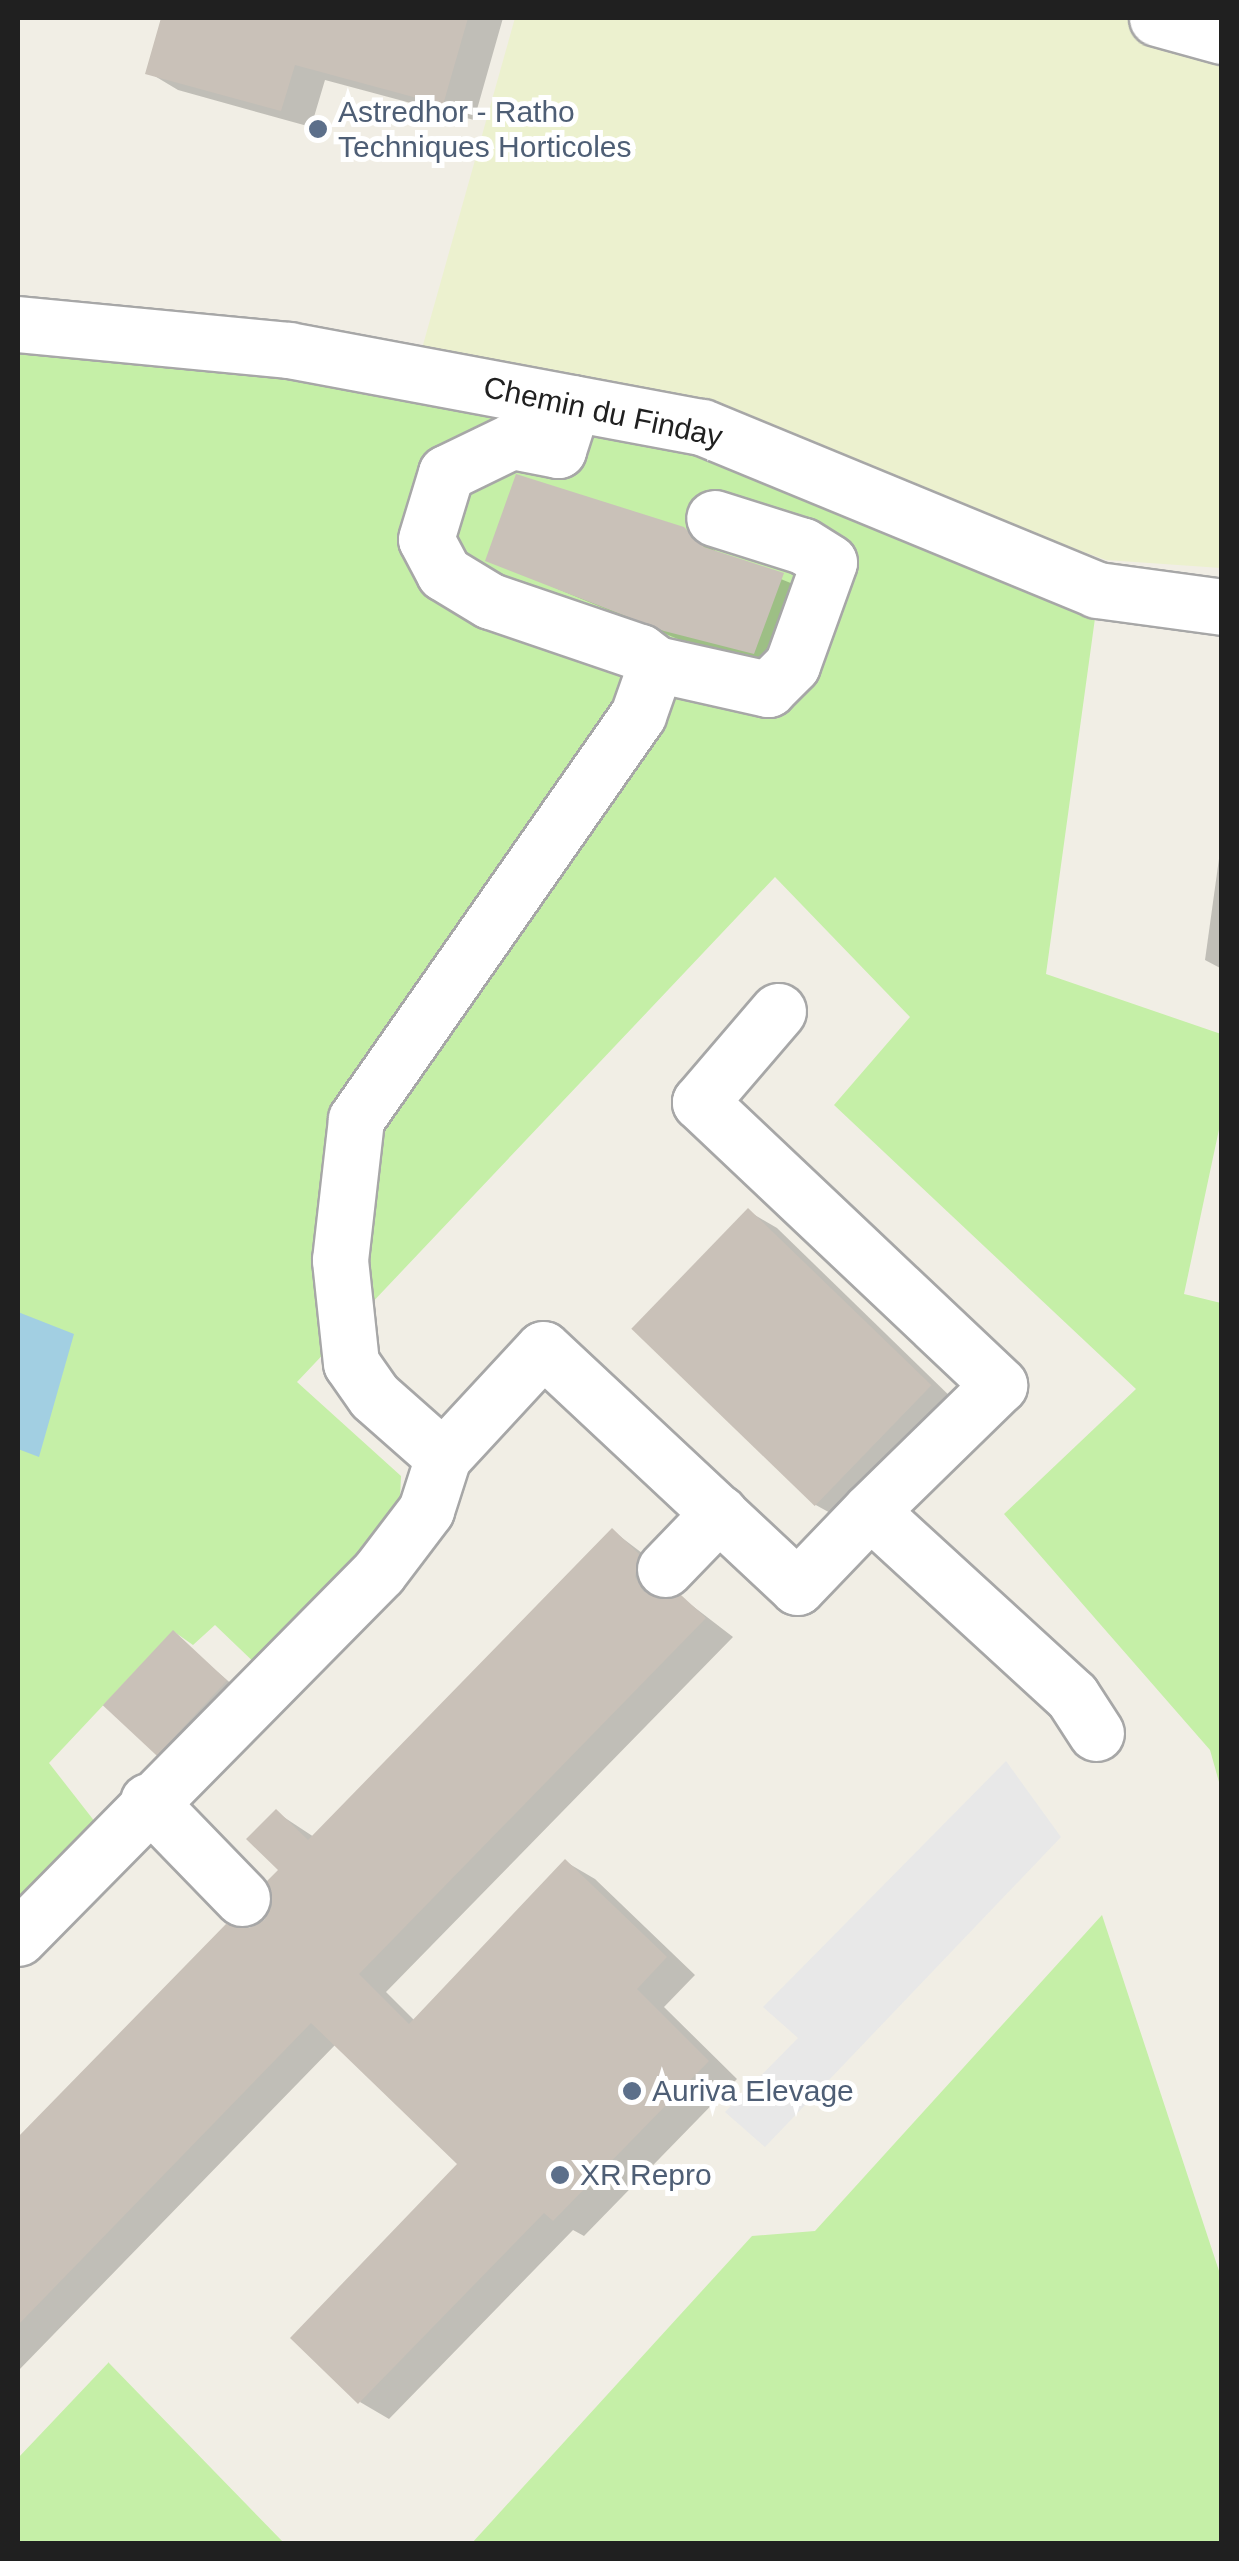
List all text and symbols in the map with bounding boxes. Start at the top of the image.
place label: Astredhor - Ratho Techniques Horticoles [338,94,631,164]
marker: Astredhor - Ratho Techniques Horticoles [307,118,329,140]
street label: Chemin du Finday [480,369,726,455]
place label: Auriva Elevage [652,2073,854,2109]
marker: Auriva Elevage [621,2080,643,2102]
place label: XR Repro [580,2157,712,2193]
marker: XR Repro [549,2164,571,2186]

